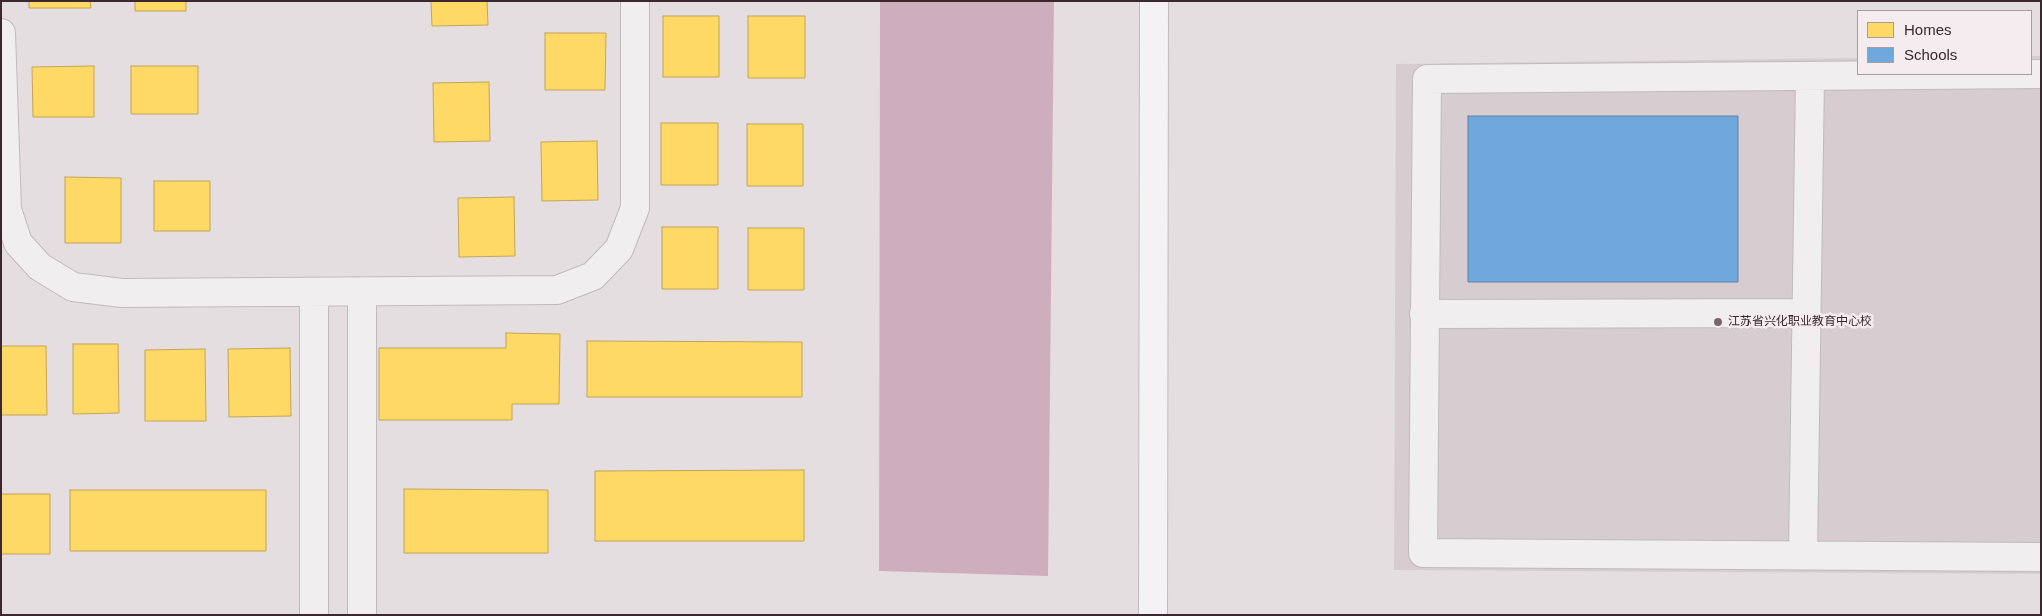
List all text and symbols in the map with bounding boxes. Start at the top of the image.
legend [1857,10,2032,75]
text: Homes [1904,21,1952,38]
text: Schools [1904,46,1957,63]
place label: 江苏省兴化职业教育中心校 [1728,315,1872,329]
marker: 江苏省兴化职业教育中心校 [1712,316,1724,328]

